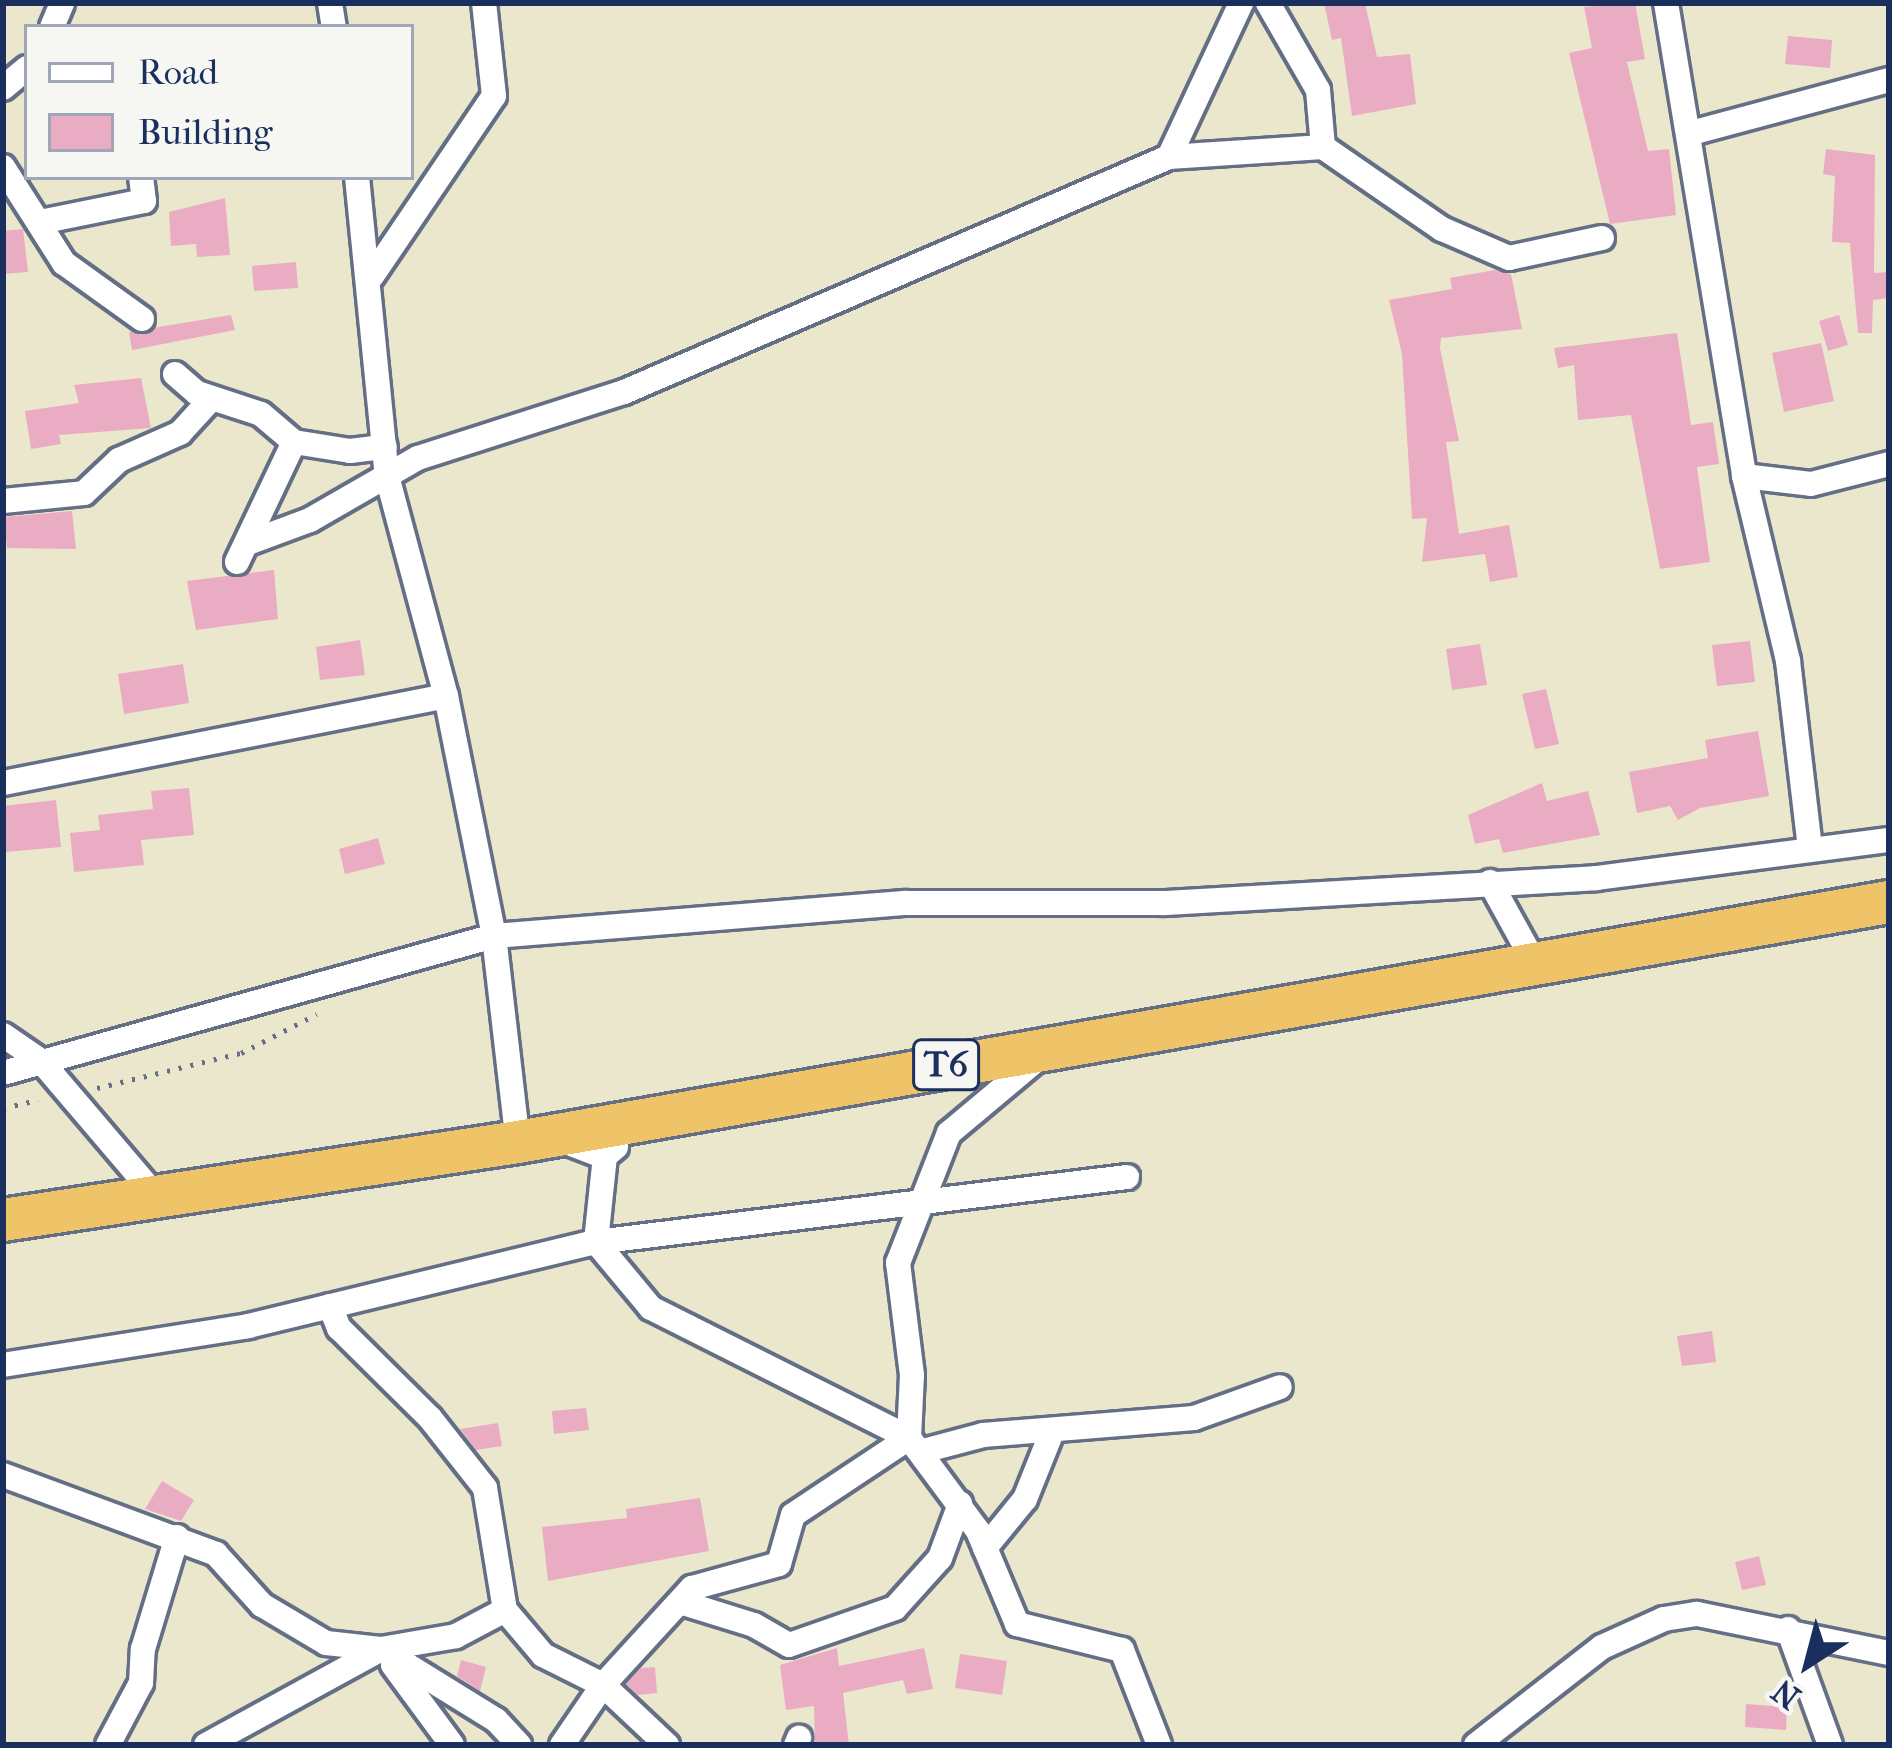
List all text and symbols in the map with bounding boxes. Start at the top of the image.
legend [24,24,414,180]
text: Road [138,51,218,93]
text: Building [138,111,273,153]
road number: T6 [910,1035,982,1095]
north arrow [1748,1604,1868,1724]
text: N [1765,1670,1808,1717]

